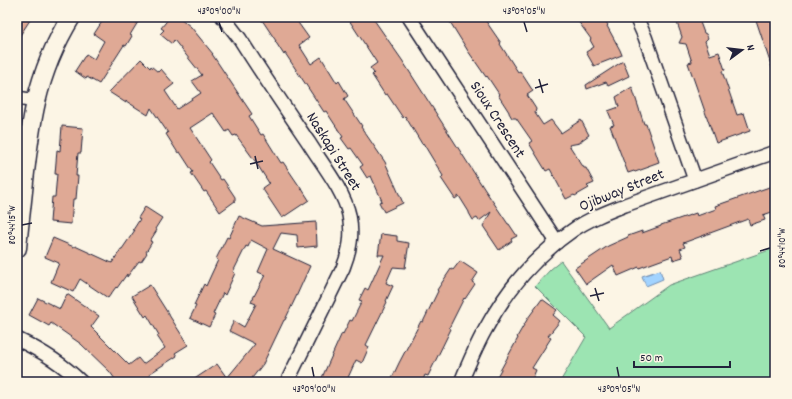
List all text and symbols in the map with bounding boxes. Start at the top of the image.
text: 43°09'00"N [197,5,241,19]
text: 43°09'05"N [503,5,545,19]
north arrow [722,30,762,70]
text: N [741,43,758,53]
street label: Sioux Crescent [463,77,531,163]
street label: Naskapi Street [300,108,366,196]
street label: Ojibway Street [576,163,668,219]
text: 80°44'15"W [6,205,20,245]
text: 80°44'10"W [776,228,790,268]
scale bar [634,343,730,369]
text: 50 m [640,350,663,367]
text: 43°09'00"N [292,383,336,397]
text: 43°09'05"N [598,383,640,397]

